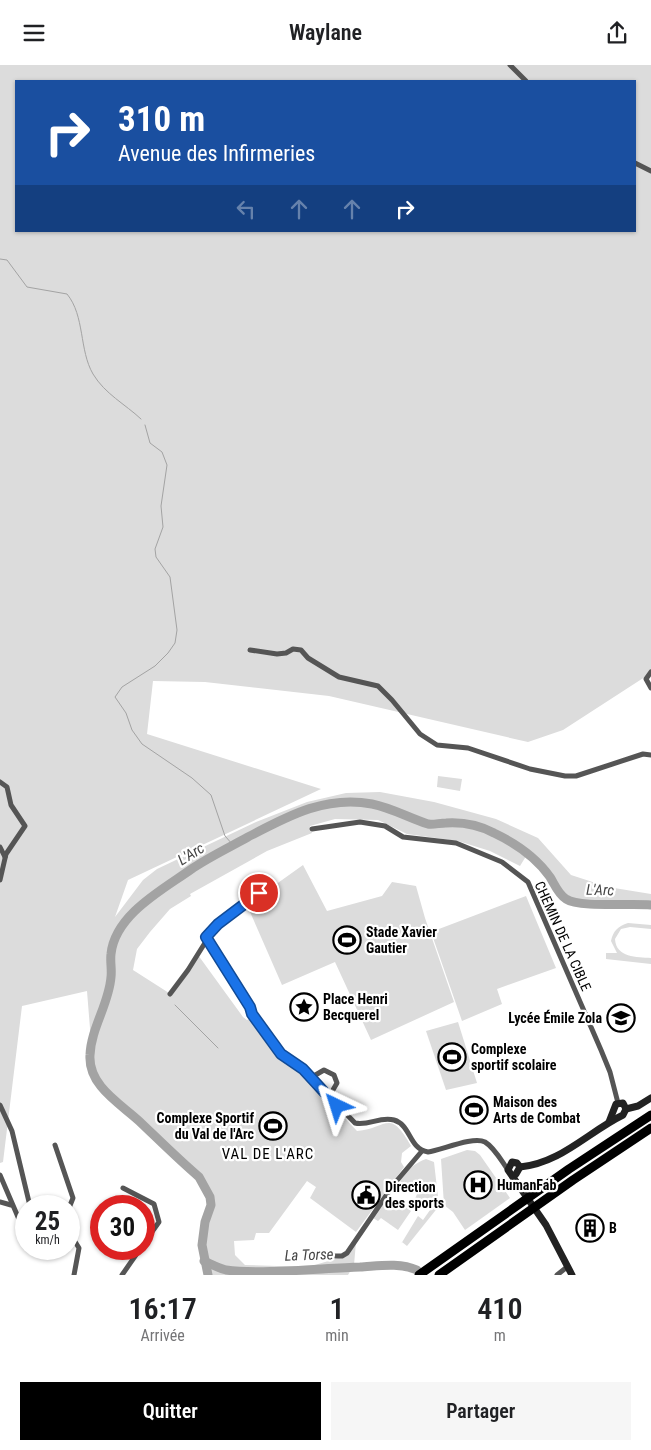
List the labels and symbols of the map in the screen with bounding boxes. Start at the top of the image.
water label: L'Arc [174,839,208,869]
pin [238,872,280,914]
street label: CHEMIN DE LA CIBLE [532,879,594,993]
water label: L'Arc [586,881,614,899]
place label: Stade Xavier Gautier [366,924,437,956]
sports icon: Stade Xavier Gautier [332,925,362,955]
place label: Place Henri Becquerel [323,991,388,1023]
place icon: Place Henri Becquerel [289,992,319,1022]
school or university icon: Lycée Émile Zola [606,1003,636,1033]
place label: Lycée Émile Zola [508,1009,602,1026]
place label: Complexe sportif scolaire [471,1041,557,1073]
sports icon: Complexe sportif scolaire [437,1042,467,1072]
position arrow [310,1079,362,1131]
place label: Maison des Arts de Combat [493,1094,580,1126]
sports icon: Maison des Arts de Combat [459,1095,489,1125]
place label: Complexe Sportif du Val de l'Arc [157,1110,255,1142]
sports icon: Complexe Sportif du Val de l'Arc [258,1111,288,1141]
district label: VAL DE L'ARC [222,1145,314,1163]
hospital icon: HumanFab [463,1170,493,1200]
place label: HumanFab [497,1177,556,1193]
place label: Direction des sports [385,1179,444,1211]
public building icon: Direction des sports [351,1180,381,1210]
speed limit sign: 30 [90,1195,155,1260]
building icon: B [575,1213,605,1243]
place label: B [609,1220,617,1236]
water label: La Torse [284,1245,334,1265]

